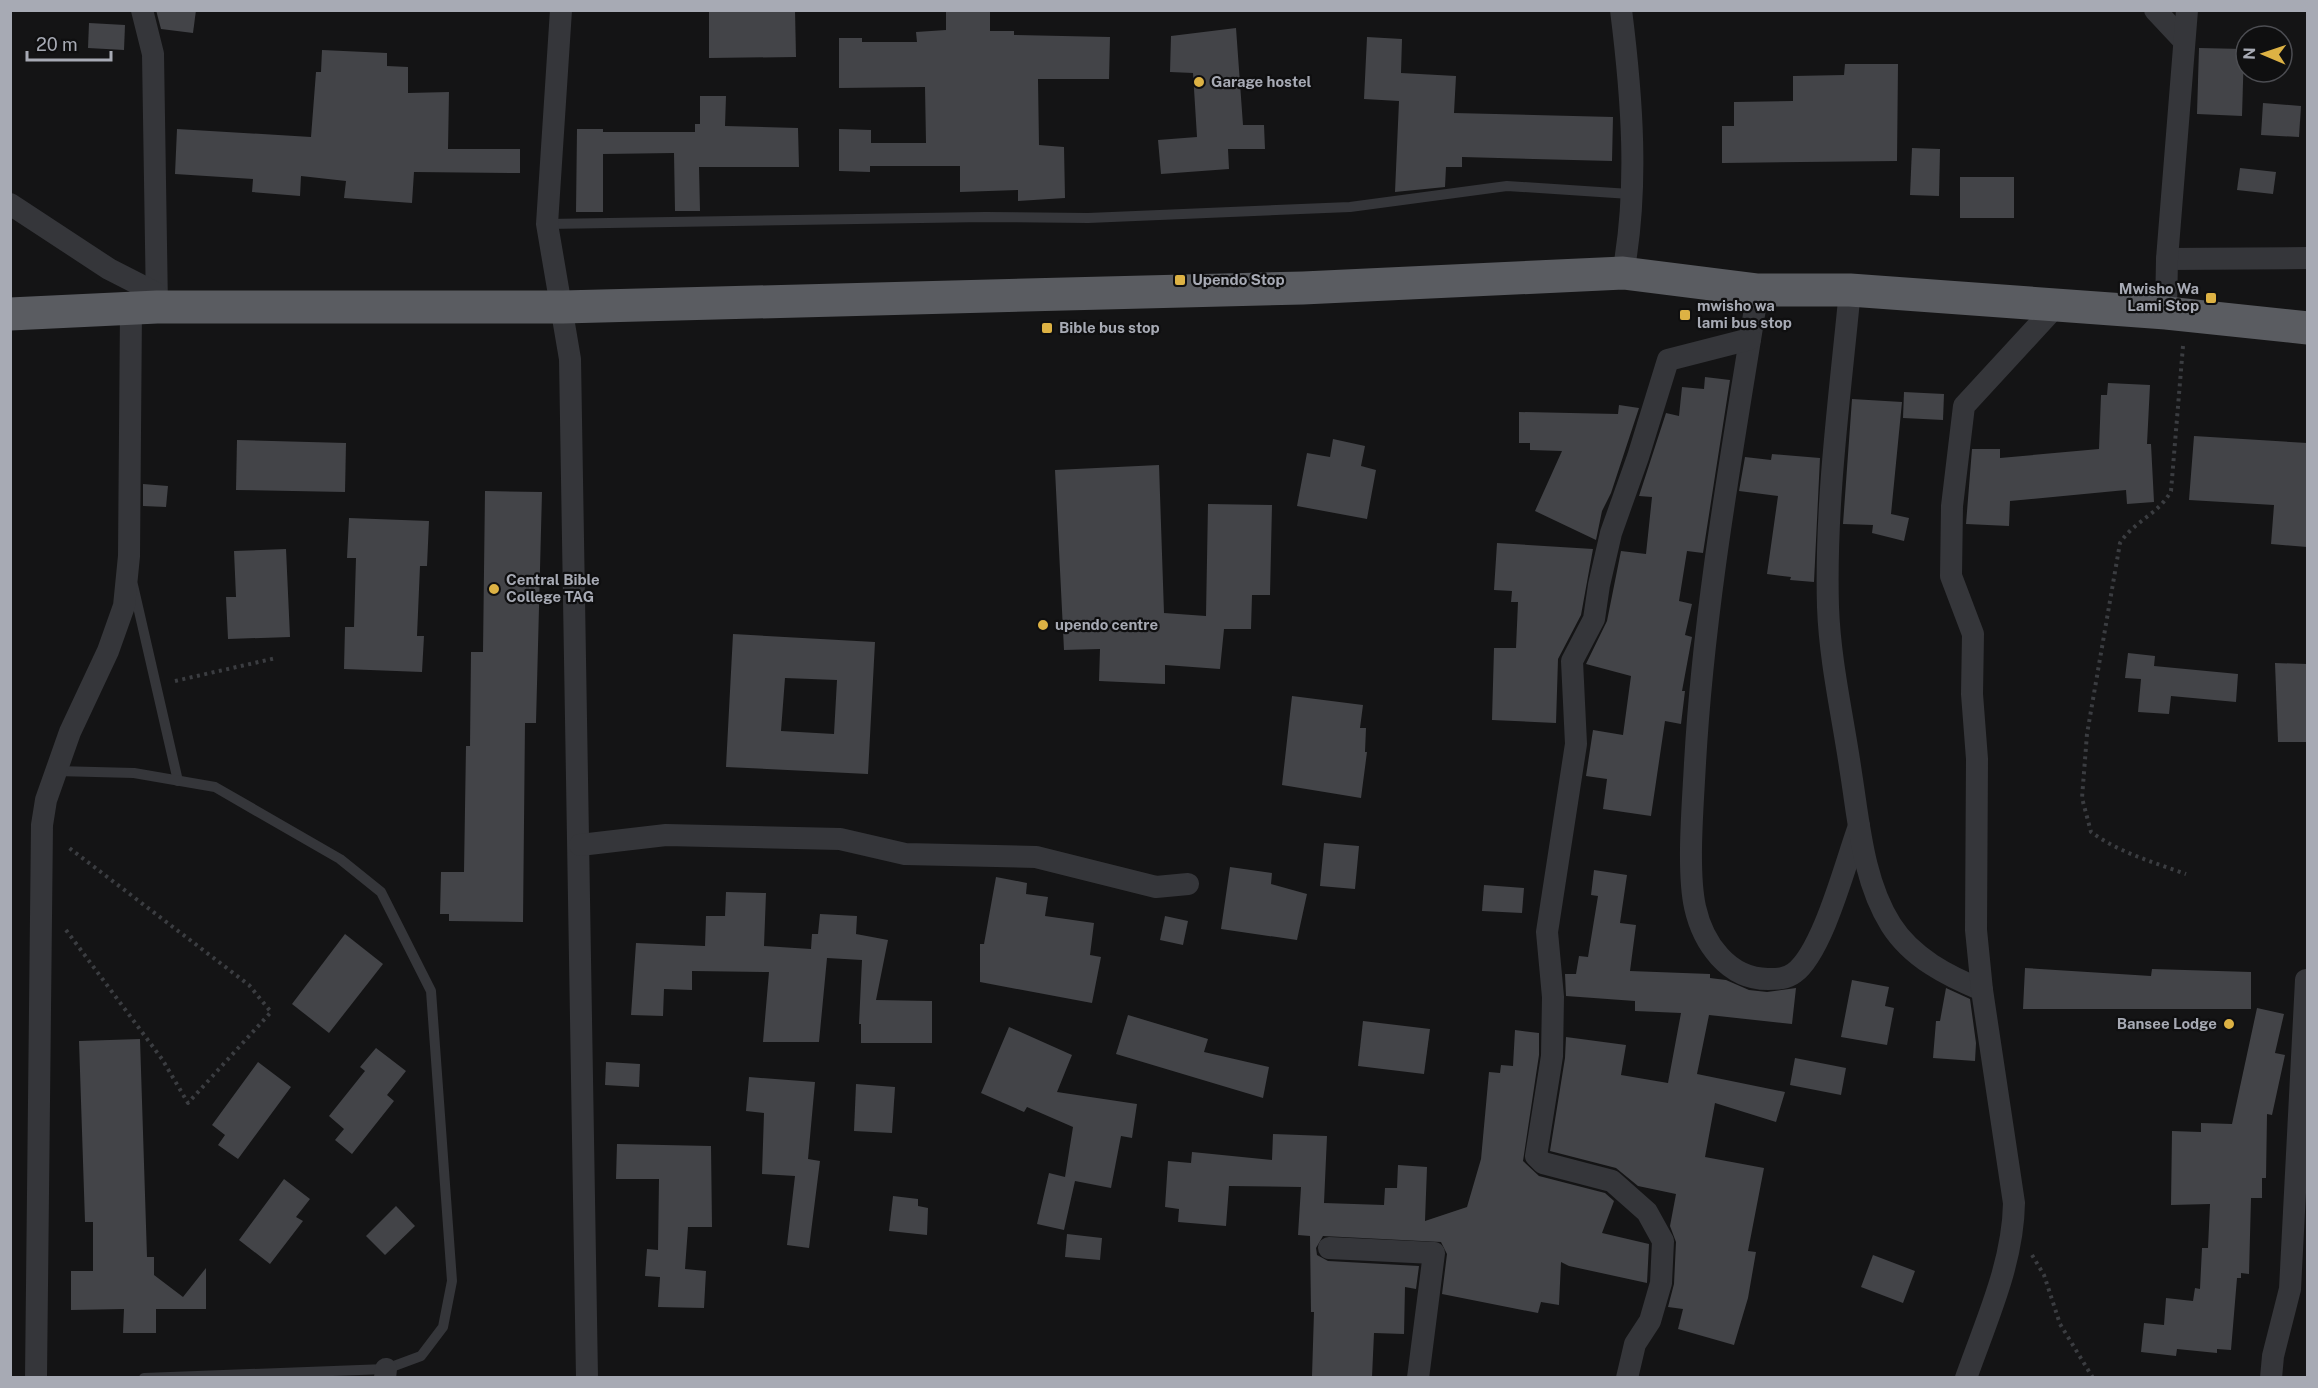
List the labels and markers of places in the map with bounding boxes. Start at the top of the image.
place label: Garage hostel [1211,73,1312,90]
marker: Garage hostel [1192,75,1206,89]
place label: Upendo Stop [1192,271,1285,288]
marker: Upendo Stop [1173,273,1187,287]
place label: Mwisho Wa Lami Stop [2119,280,2199,314]
marker: Mwisho Wa Lami Stop [2204,291,2218,305]
place label: mwisho wa lami bus stop [1697,297,1792,331]
marker: mwisho wa lami bus stop [1678,308,1692,322]
place label: Bible bus stop [1059,319,1160,336]
marker: Bible bus stop [1040,321,1054,335]
place label: Central Bible College TAG [506,571,600,605]
marker: Central Bible College TAG [487,582,501,596]
place label: upendo centre [1055,616,1158,633]
marker: upendo centre [1036,618,1050,632]
place label: Bansee Lodge [2117,1015,2217,1032]
marker: Bansee Lodge [2222,1017,2236,1031]

